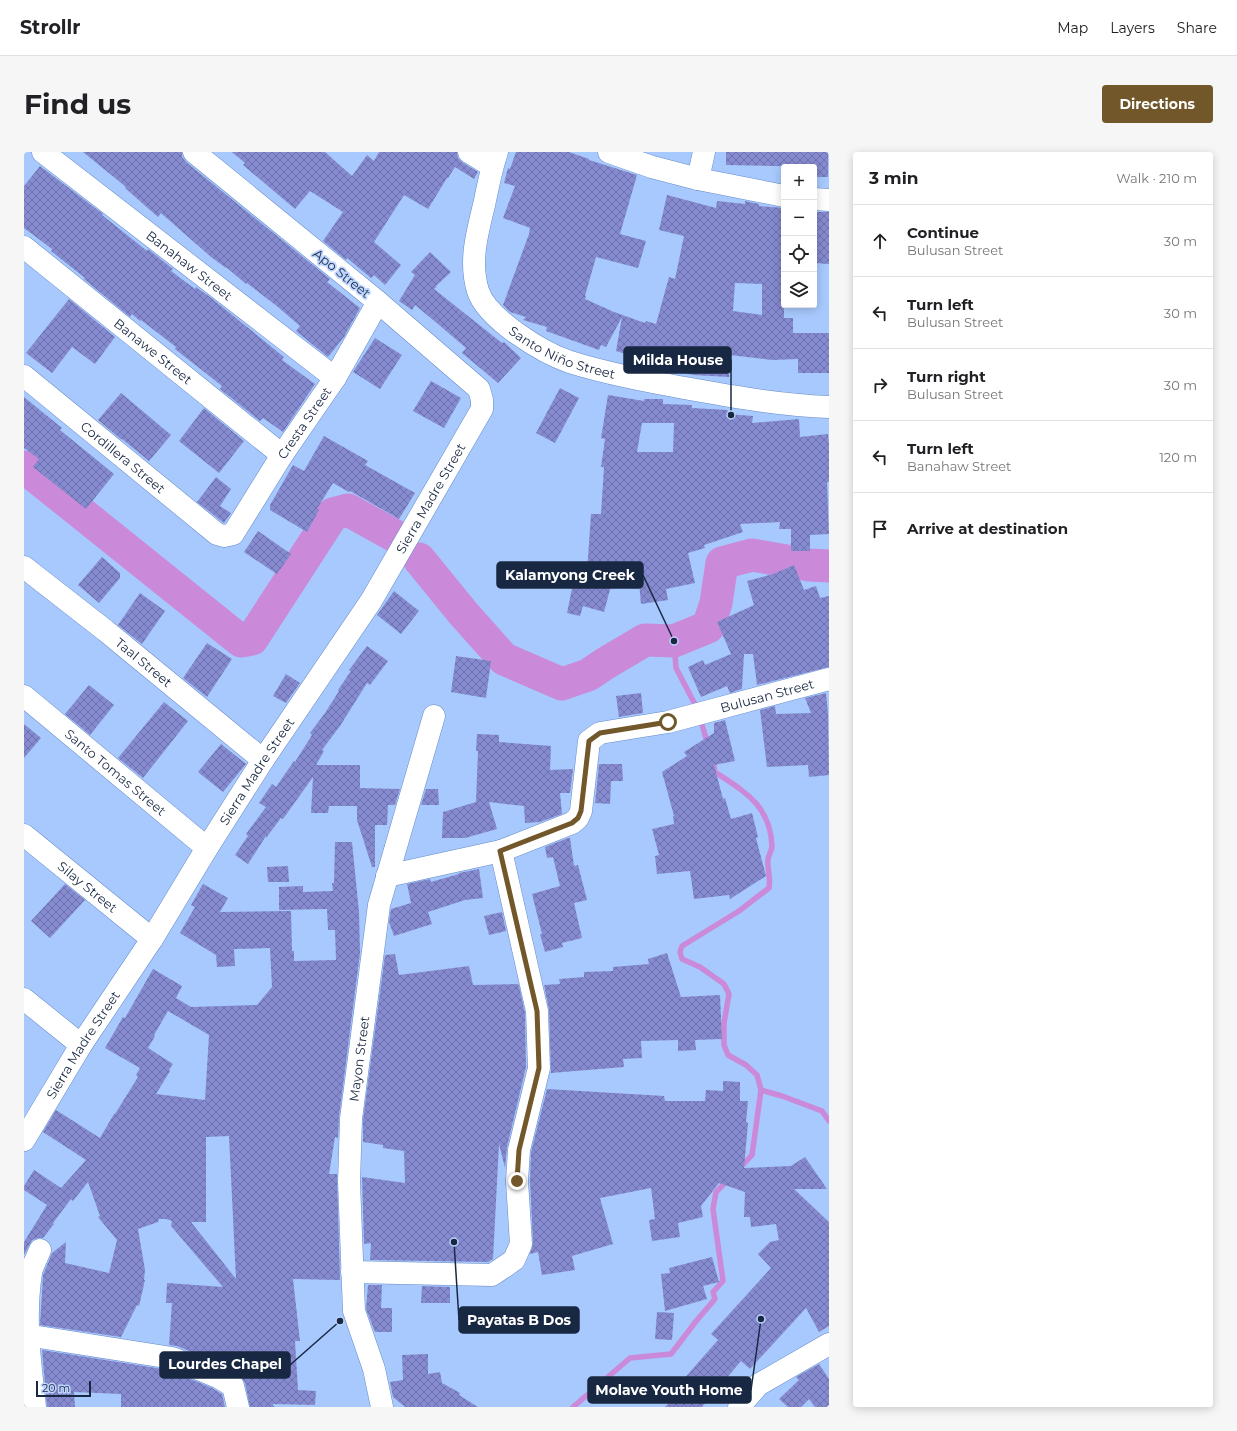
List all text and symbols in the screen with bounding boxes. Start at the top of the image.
text: Strollr [20,16,81,39]
text: Map [1057,19,1088,37]
text: Layers [1110,19,1155,37]
text: Share [1177,19,1217,37]
button: Directions [1102,85,1213,123]
text: Find us [24,87,131,121]
map controls [781,164,817,308]
button: + [781,164,817,200]
text: 3 min [869,168,919,188]
text: Walk · 210 m [1116,170,1197,186]
button: − [781,200,817,236]
text: Continue [907,223,979,242]
street label: Banahaw Street [143,227,236,304]
icon: ahead [869,230,891,252]
text: 30 m [1164,233,1197,249]
button: locate [781,236,817,272]
text: Bulusan Street [907,242,1003,258]
street label: Apo Street [310,245,374,301]
button: layers [781,272,817,308]
text: Turn left [907,295,974,314]
icon: left [869,302,891,324]
text: 30 m [1164,305,1197,321]
text: Bulusan Street [907,314,1003,330]
street label: Banawe Street [111,315,195,387]
street label: Santo Niño Street [506,322,617,382]
callout: Milda House [624,347,731,373]
text: Milda House [633,351,723,369]
text: Turn right [907,367,986,386]
icon: right [869,374,891,396]
text: 30 m [1164,377,1197,393]
street label: Cresta Street [274,384,335,462]
text: Bulusan Street [907,386,1003,402]
street label: Cordillera Street [78,418,169,496]
text: Turn left [907,439,974,458]
street label: Sierra Madre Street [392,440,469,556]
icon: left [869,446,891,468]
text: 120 m [1159,449,1197,465]
text: Banahaw Street [907,458,1011,474]
icon: arrive [869,518,891,540]
text: Arrive at destination [907,519,1068,538]
callout: Kalamyong Creek [497,562,643,588]
text: Kalamyong Creek [505,566,636,584]
street label: Taal Street [112,634,175,690]
street label: Bulusan Street [719,675,816,716]
route start [659,713,677,731]
street label: Sierra Madre Street [216,715,297,828]
street label: Santo Tomas Street [62,725,169,819]
street label: Silay Street [55,858,121,916]
street label: Sierra Madre Street [43,988,123,1102]
street label: Mayon Street [345,1015,372,1103]
route end [508,1172,526,1190]
callout: Payatas B Dos [459,1307,579,1333]
text: Payatas B Dos [467,1311,572,1329]
callout: Lourdes Chapel [160,1352,290,1378]
text: Lourdes Chapel [168,1355,282,1373]
callout: Molave Youth Home [588,1377,751,1403]
scale bar [36,1379,91,1398]
text: 20 m [42,1381,70,1395]
text: Molave Youth Home [595,1381,743,1399]

